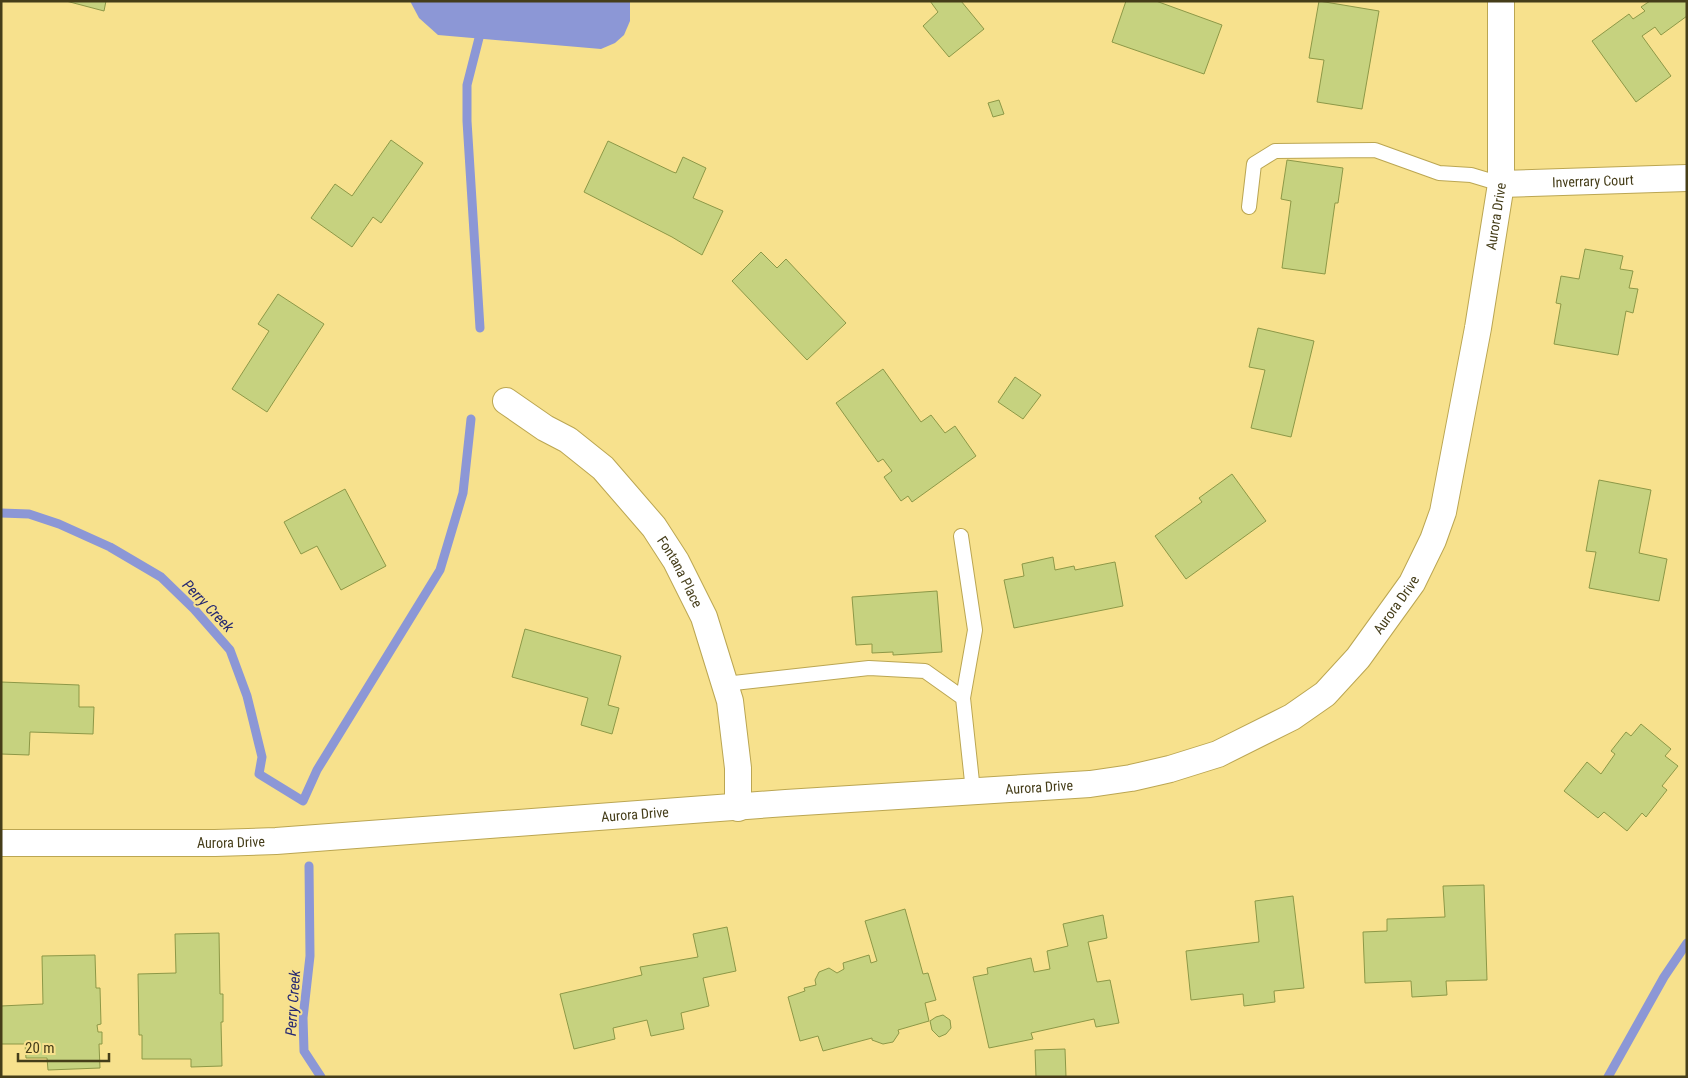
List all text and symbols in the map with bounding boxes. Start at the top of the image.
street label: Inverrary Court [1552,172,1634,190]
street label: Aurora Drive [1483,181,1509,251]
street label: Fontana Place [654,533,706,610]
street label: Aurora Drive [1370,573,1422,637]
water label: Perry Creek [179,576,238,636]
street label: Aurora Drive [1005,777,1074,797]
street label: Aurora Drive [601,804,670,825]
street label: Aurora Drive [197,833,266,851]
water label: Perry Creek [282,969,304,1037]
scale bar [18,1030,109,1062]
text: 20 m [25,1039,55,1057]

